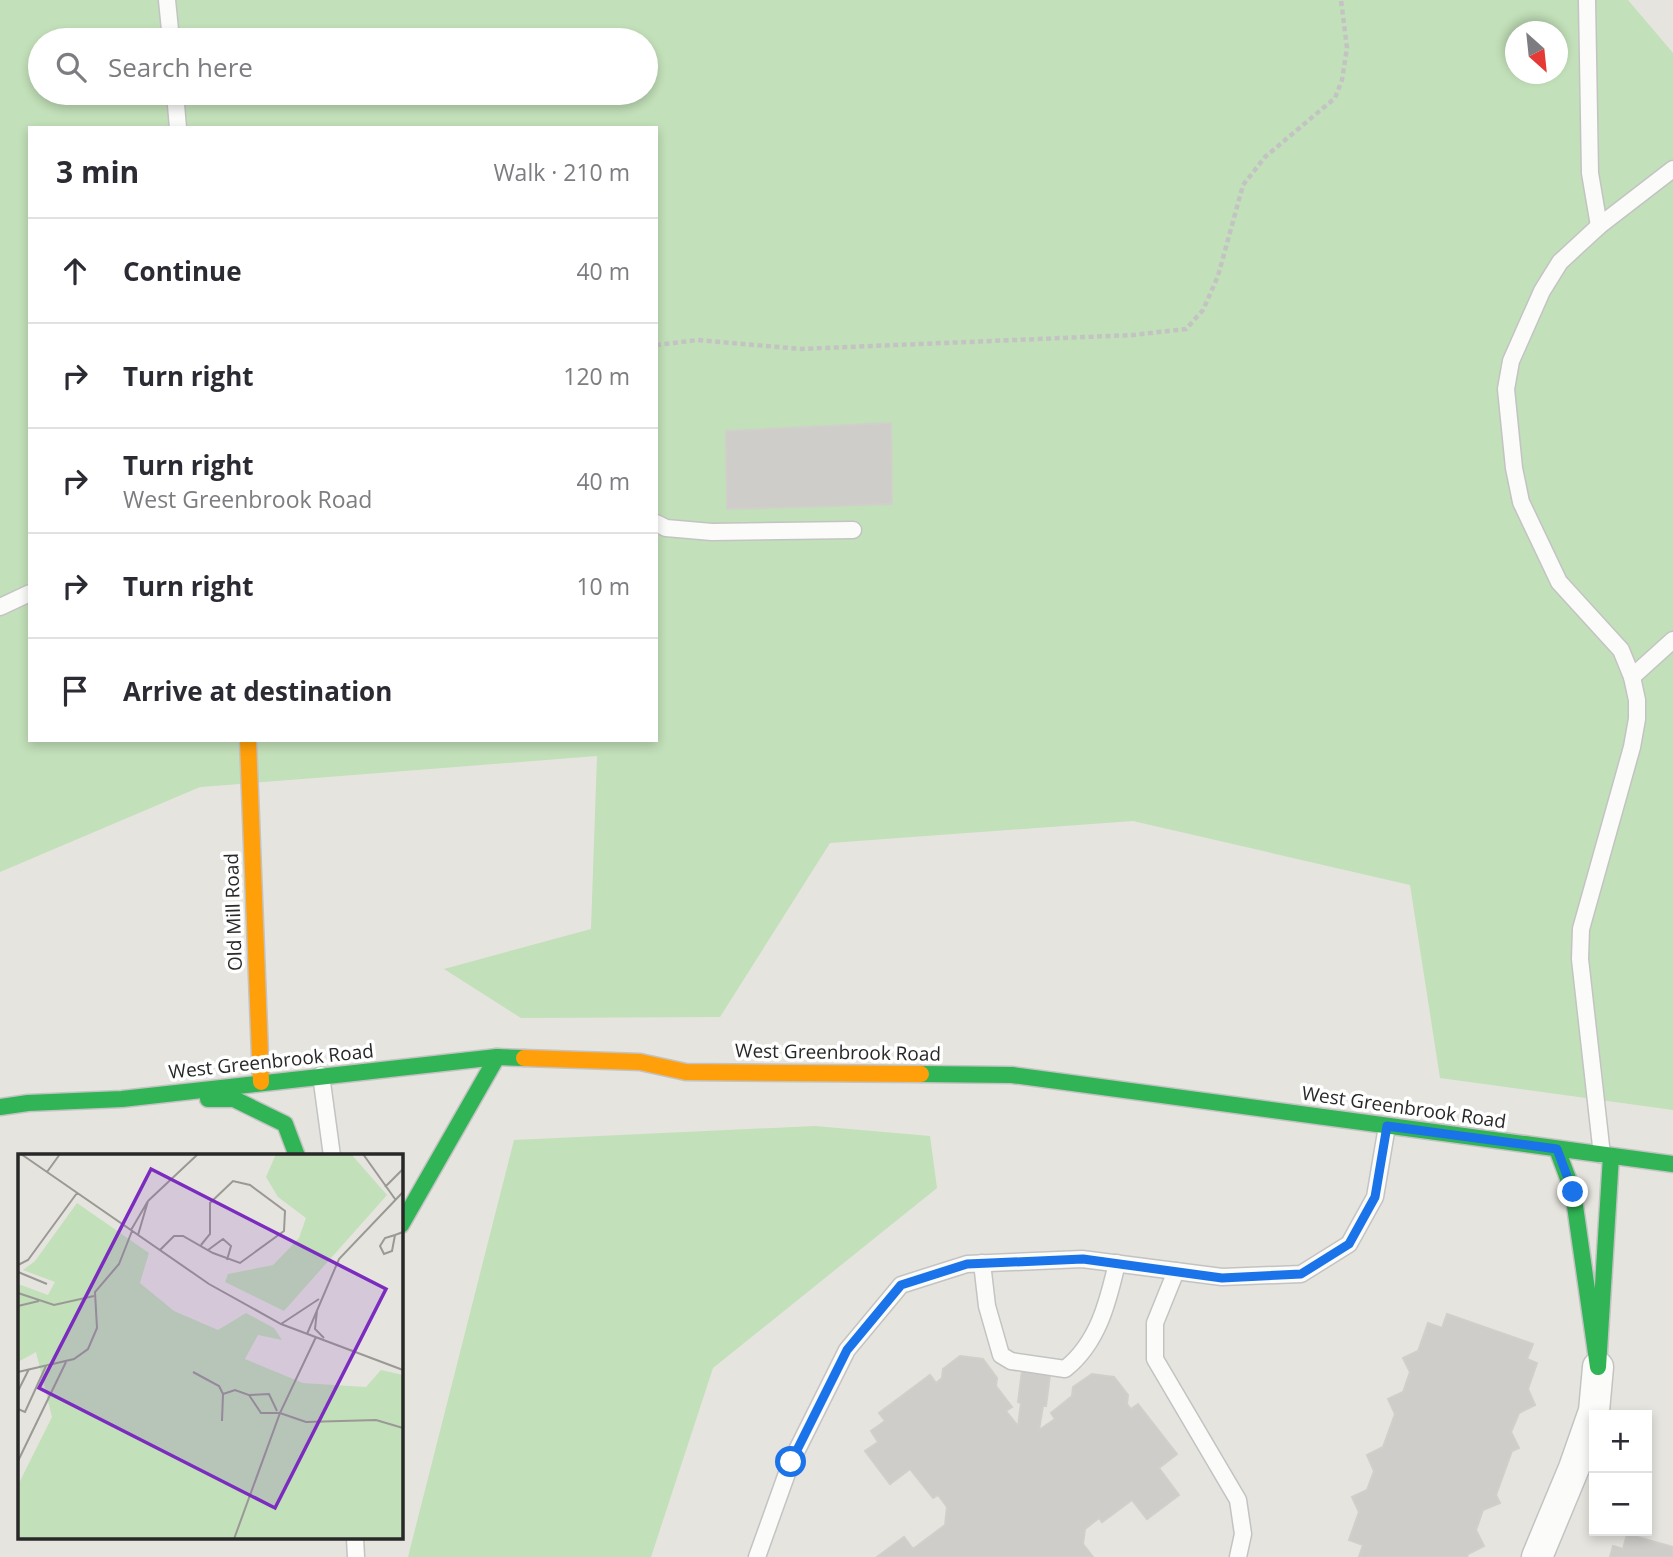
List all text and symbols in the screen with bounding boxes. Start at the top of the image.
north arrow [1505,21,1568,84]
search box [28,28,658,105]
icon: search [52,48,90,86]
text: Search here [108,49,253,85]
text: 3 min [56,151,139,192]
text: Walk · 210 m [493,156,630,188]
icon: ahead [56,252,94,290]
text: Continue [123,253,242,289]
text: 40 m [576,255,630,287]
icon: right [56,357,94,395]
text: Turn right [123,358,254,394]
text: 120 m [563,360,630,392]
text: Turn right [123,447,254,483]
icon: right [56,462,94,500]
text: 40 m [576,465,630,497]
text: West Greenbrook Road [123,483,372,515]
icon: right [56,567,94,605]
text: Turn right [123,568,254,604]
text: 10 m [576,570,630,602]
icon: arrive [56,672,94,710]
text: Arrive at destination [123,673,392,709]
street label: Old Mill Road [218,853,248,971]
street label: West Greenbrook Road [167,1037,375,1085]
street label: West Greenbrook Road [735,1037,941,1067]
street label: West Greenbrook Road [1300,1080,1508,1134]
inset map [18,1154,402,1540]
route end [1557,1176,1588,1207]
map controls [1589,1410,1652,1536]
button: + [1589,1410,1652,1473]
route start [775,1446,806,1477]
button: − [1589,1473,1652,1536]

